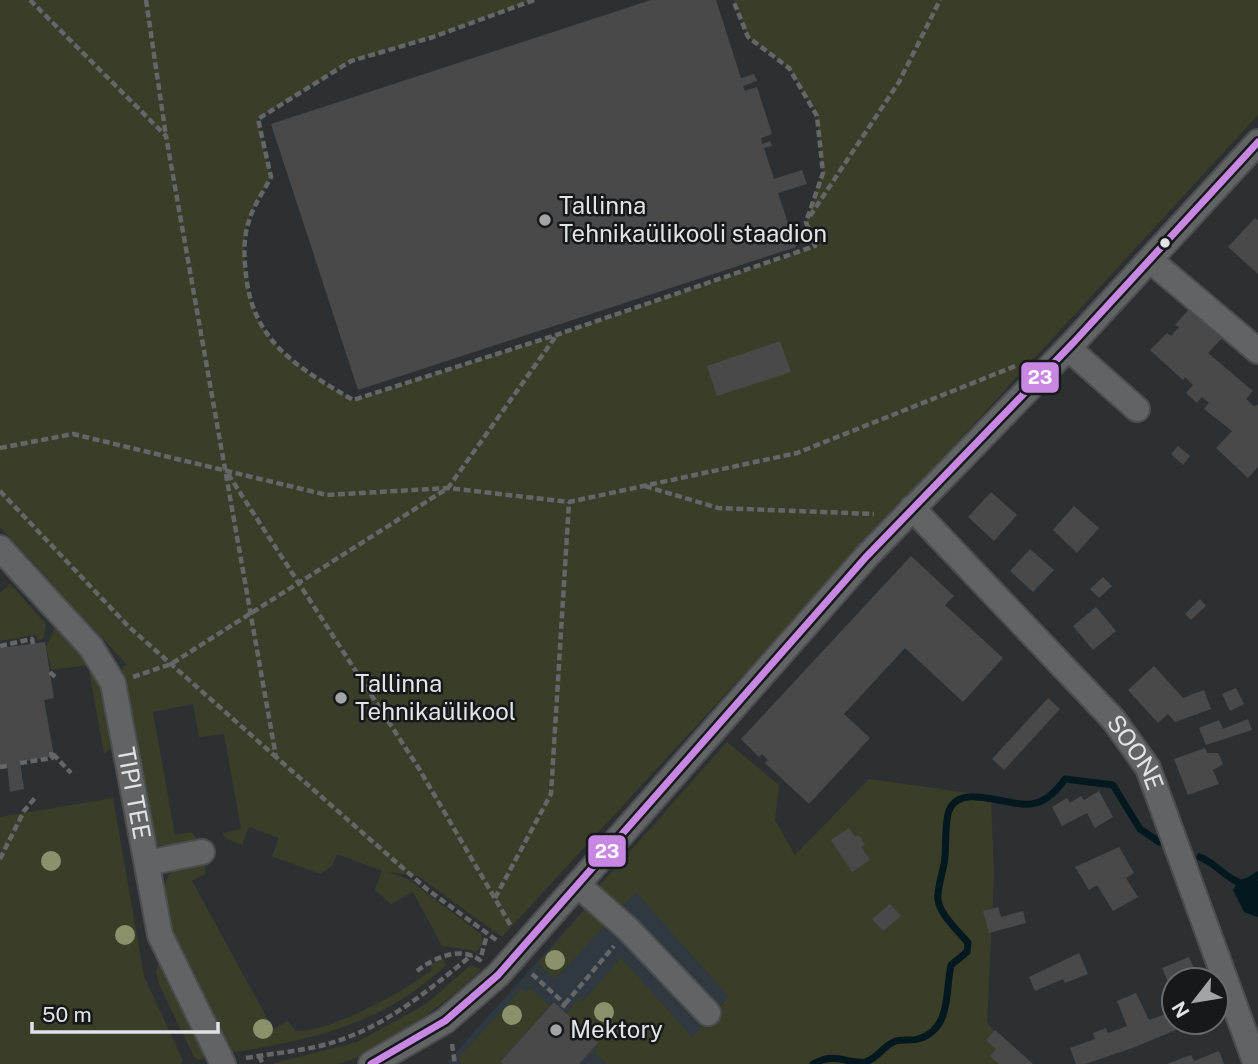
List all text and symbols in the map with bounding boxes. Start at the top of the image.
place label: Tallinna Tehnikaülikooli staadion [559,191,827,247]
marker: Tallinna Tehnikaülikooli staadion [537,212,553,228]
unlabelled marker [1158,236,1172,250]
line badge: 23 [1020,361,1060,394]
text: 23 [1028,366,1052,388]
place label: Tallinna Tehnikaülikool [355,669,516,725]
marker: Tallinna Tehnikaülikool [333,690,349,706]
street label: SOONE [1102,709,1170,793]
street label: TIPI TEE [112,745,157,842]
line badge: 23 [587,834,627,868]
text: 23 [595,840,619,862]
north arrow [1160,966,1230,1036]
scale bar [32,990,217,1034]
text: N [1167,998,1194,1022]
text: 50 m [42,1002,92,1027]
place label: Mektory [570,1015,663,1043]
marker: Mektory [548,1022,564,1038]

